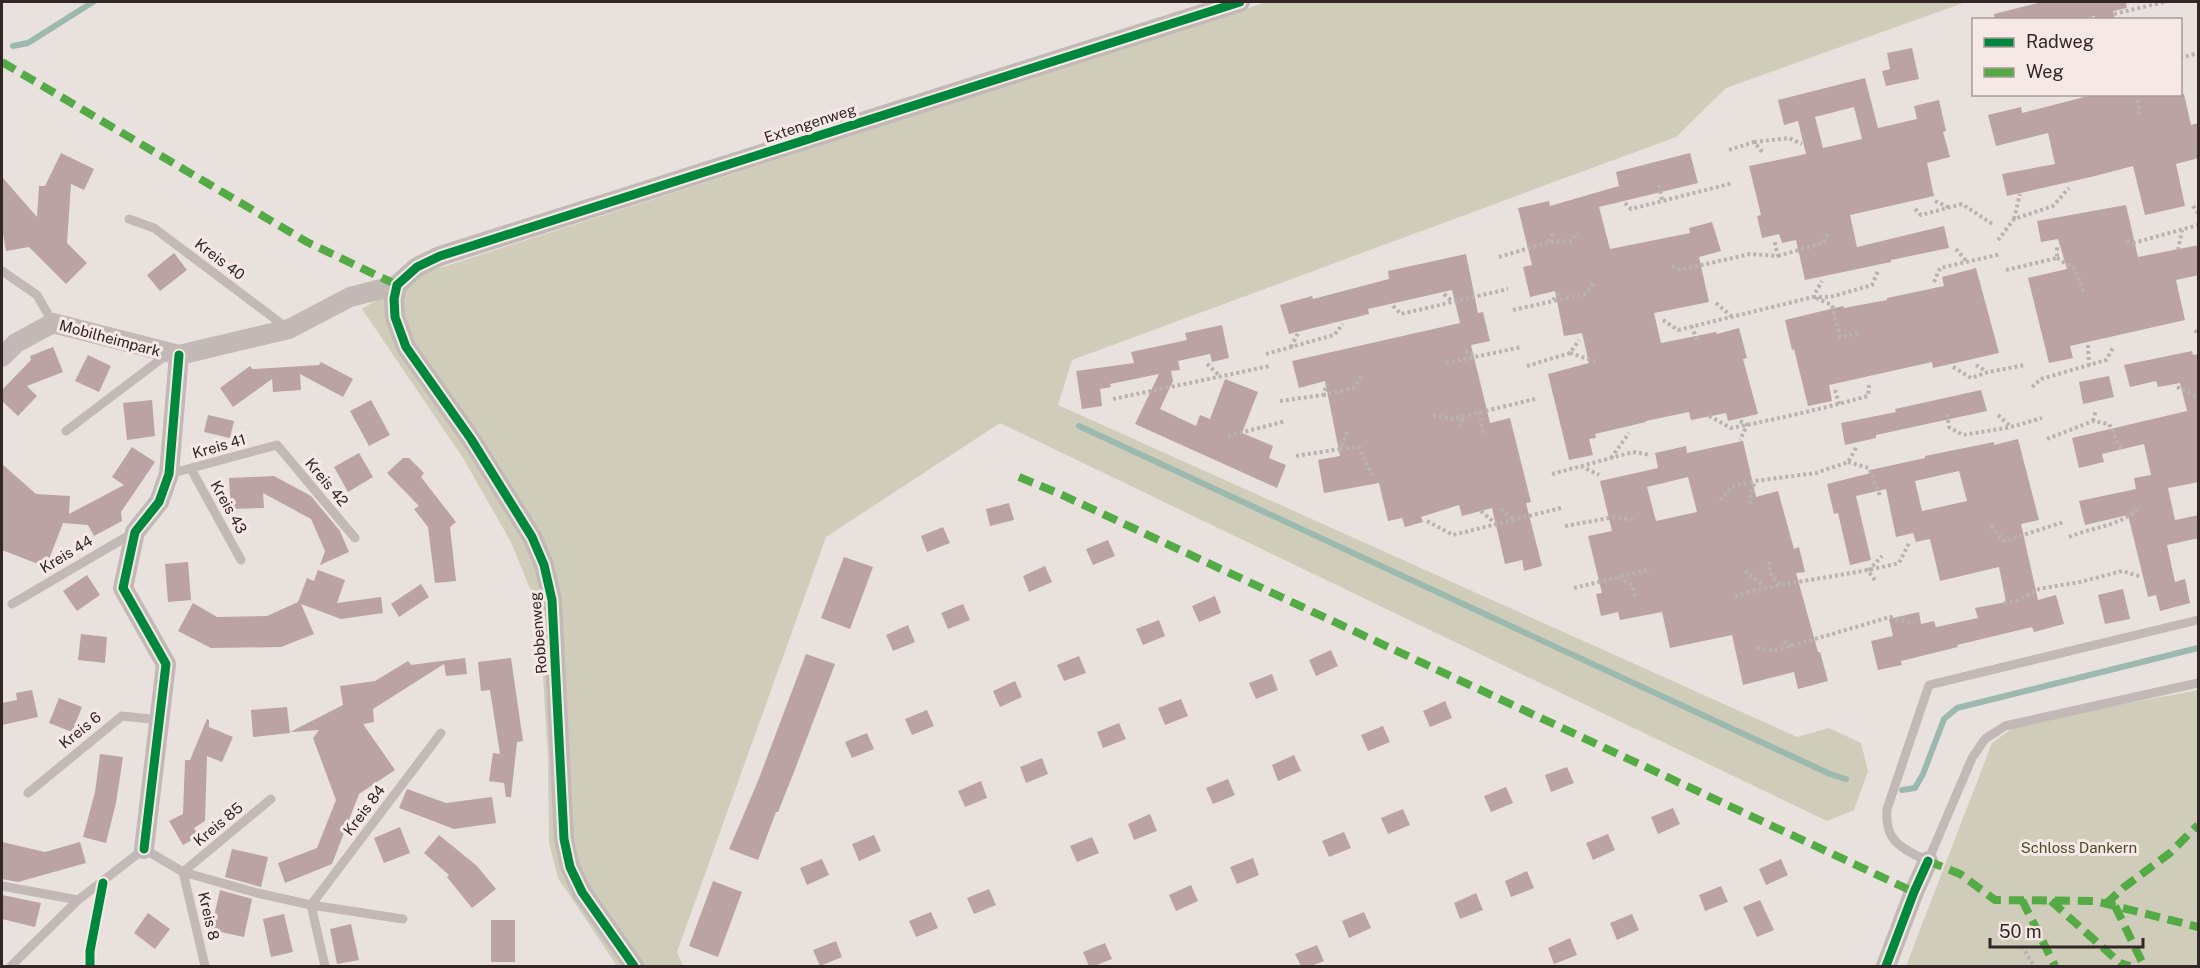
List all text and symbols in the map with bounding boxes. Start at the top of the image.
legend [1972,18,2182,96]
text: Radweg [2026,31,2094,52]
text: Weg [2026,61,2064,82]
street label: Extengenweg [762,100,858,146]
street label: Kreis 40 [192,235,248,283]
street label: Mobilheimpark [57,316,163,360]
street label: Kreis 41 [190,430,248,462]
street label: Kreis 42 [302,454,352,510]
street label: Kreis 43 [207,477,251,537]
street label: Kreis 44 [37,532,95,576]
street label: Robbenweg [526,591,550,675]
street label: Kreis 6 [56,708,104,752]
street label: Kreis 84 [340,782,388,838]
street label: Kreis 85 [190,799,246,849]
park label: Schloss Dankern [2021,839,2137,856]
street label: Kreis 8 [195,890,223,942]
scale bar [1990,911,2143,949]
text: 50 m [1999,921,2042,942]

